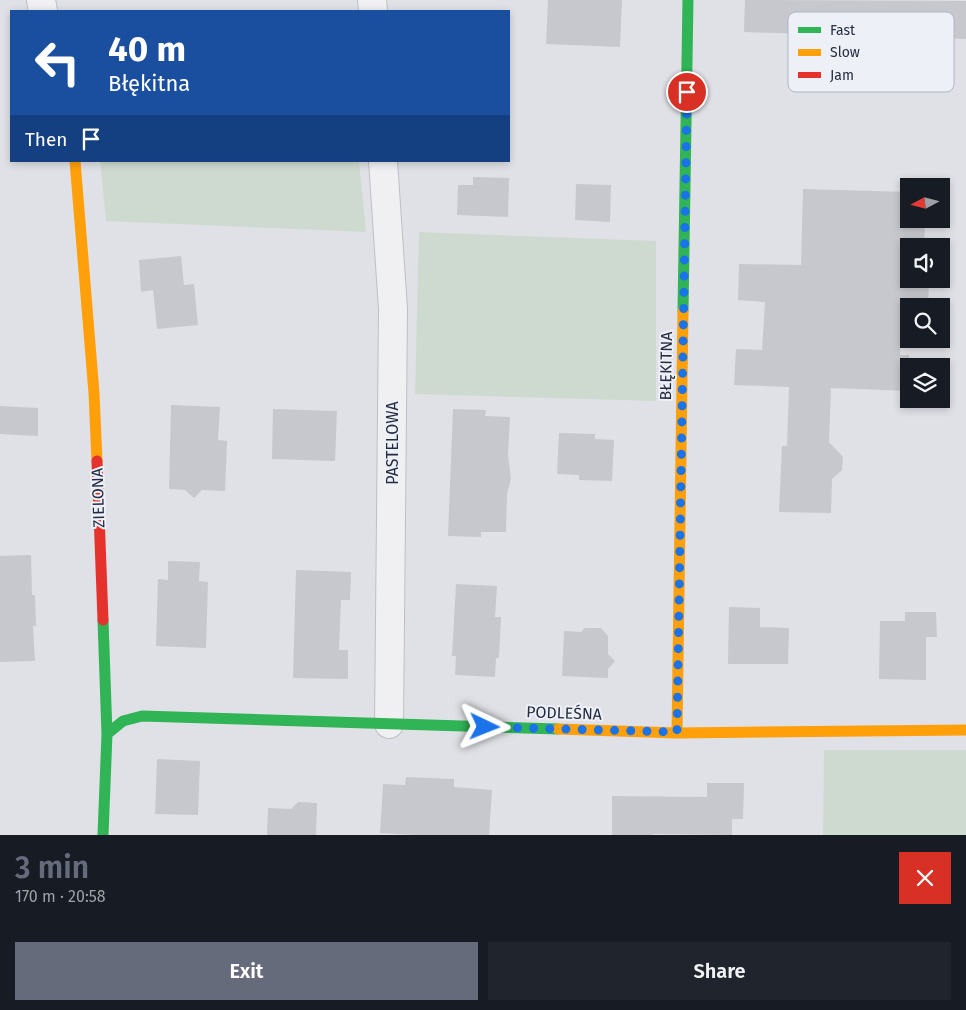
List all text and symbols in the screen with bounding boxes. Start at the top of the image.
legend [788,12,954,92]
text: Fast [830,22,856,39]
text: 40 m [108,28,186,70]
icon: left [25,30,90,95]
text: Slow [830,44,860,61]
text: Jam [830,67,854,84]
text: Błękitna [108,70,190,97]
pin [666,71,708,113]
icon: arrive [673,78,701,106]
icon: arrive [77,125,105,153]
text: Then [25,128,67,151]
north arrow [900,178,950,228]
map controls [900,178,950,408]
button: sound [900,238,950,288]
button: search [900,298,950,348]
street label: BŁĘKITNA [656,330,676,401]
button: layers [900,358,950,408]
street label: PASTELOWA [383,400,402,485]
street label: ZIELONA [87,467,109,528]
position arrow [458,700,510,752]
street label: PODLEŚNA [526,701,603,724]
text: 3 min [15,850,89,886]
button: close [899,852,951,904]
text: 170 m · 20:58 [15,887,106,906]
button: Exit [15,942,478,1000]
button: Share [488,942,951,1000]

